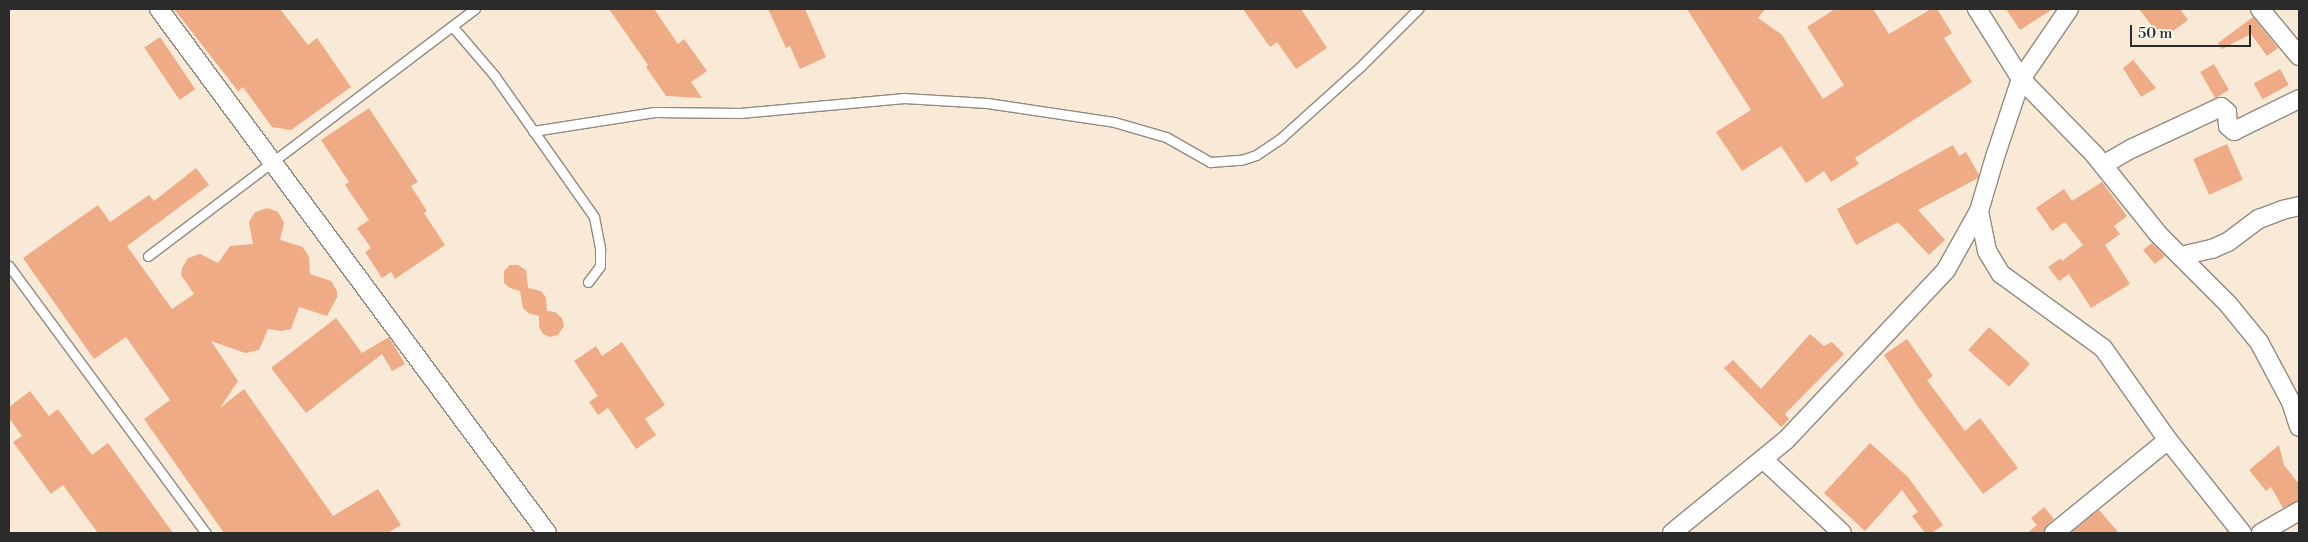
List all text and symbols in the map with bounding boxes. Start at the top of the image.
scale bar [2133,15,2254,47]
text: 50 m [2138,24,2172,43]

